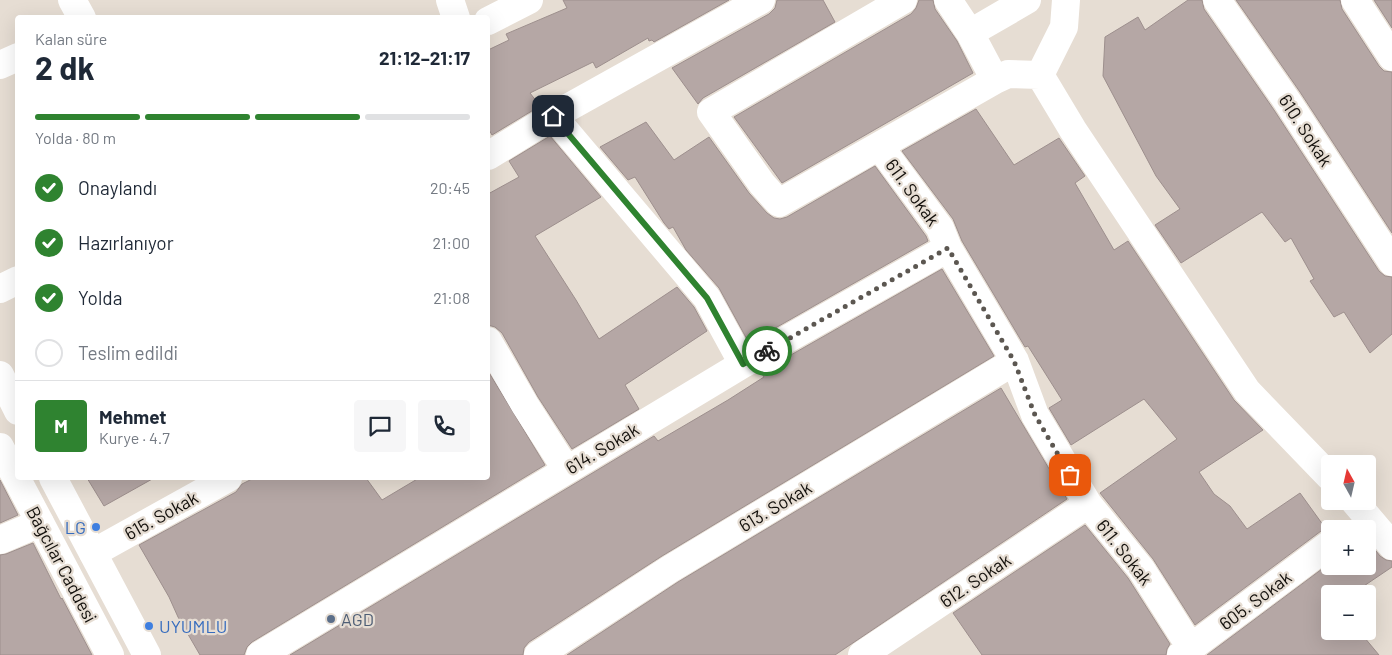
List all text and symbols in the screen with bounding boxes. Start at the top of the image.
text: Kalan süre [35,29,107,48]
text: 21:12–21:17 [379,46,470,69]
text: 2 dk [35,48,95,86]
street label: 610. Sokak [1275,90,1337,170]
pin [532,95,574,137]
icon: home [539,102,567,130]
text: Yolda · 80 m [35,128,116,147]
street label: 611. Sokak [881,154,945,230]
icon: check [35,174,63,202]
text: Onaylandı [78,176,157,199]
text: 20:45 [430,178,470,197]
icon: check [35,229,63,257]
text: Hazırlanıyor [78,231,174,254]
text: 21:00 [433,233,470,252]
icon: check [35,284,63,312]
text: Yolda [78,286,122,309]
text: 21:08 [433,288,470,307]
courier [742,326,792,376]
icon: bike [753,337,781,365]
text: Teslim edildi [78,341,178,364]
button: chat [354,400,406,452]
button: phone [418,400,470,452]
text: Mehmet [99,405,167,428]
text: M [54,414,68,437]
street label: 614. Sokak [562,418,642,478]
text: Kurye · 4.7 [99,428,170,447]
pin [1049,454,1091,496]
north arrow [1321,455,1376,510]
map controls [1321,455,1376,640]
icon: bag [1056,461,1084,489]
street label: 613. Sokak [735,476,815,536]
street label: 615. Sokak [120,486,202,544]
street label: Bağcılar Caddesi [22,502,102,626]
street label: 611. Sokak [1092,515,1158,589]
place label: LG [65,516,86,538]
button: + [1321,520,1376,575]
marker: LG [90,521,102,533]
street label: 612. Sokak [935,548,1015,612]
street label: 605. Sokak [1215,566,1295,634]
button: − [1321,585,1376,640]
place label: AGD [341,608,374,630]
marker: AGD [325,613,337,625]
place label: UYUMLU [159,615,227,637]
marker: UYUMLU [143,620,155,632]

